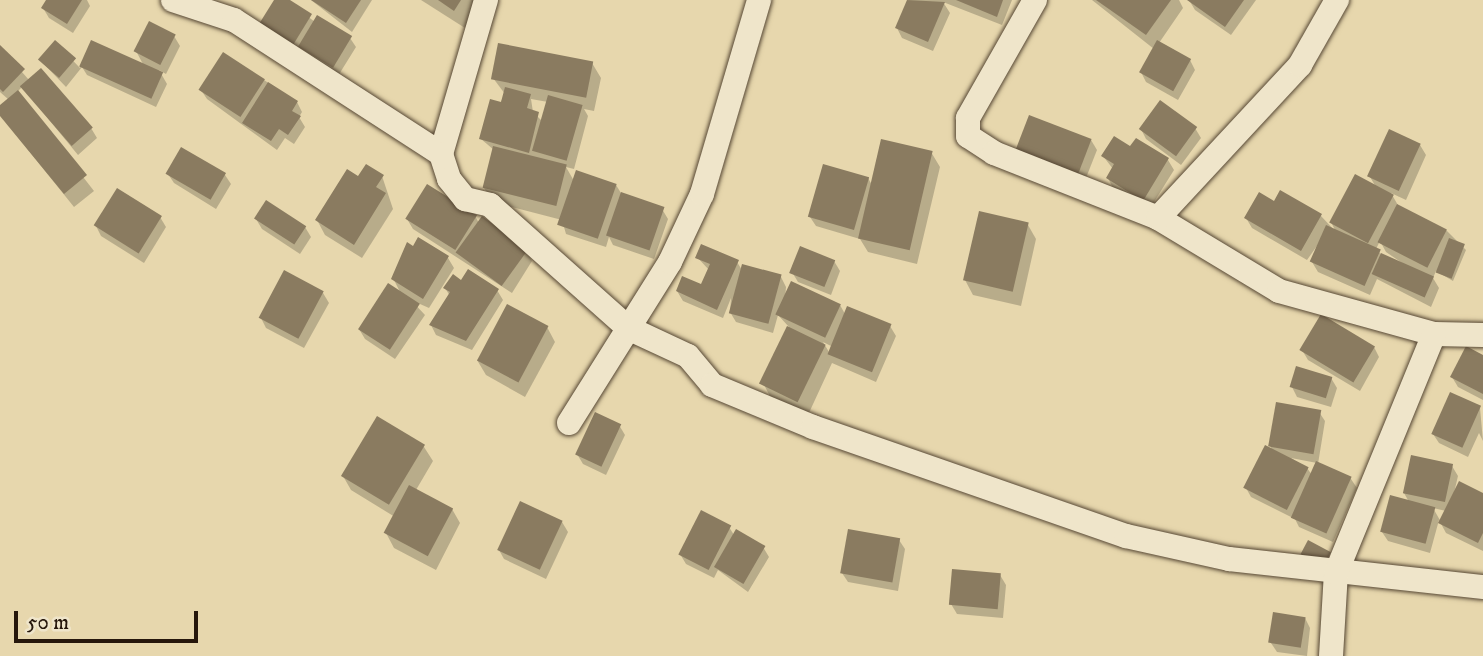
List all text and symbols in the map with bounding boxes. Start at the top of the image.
scale bar [18,596,201,640]
text: 50 m [27,610,69,636]

